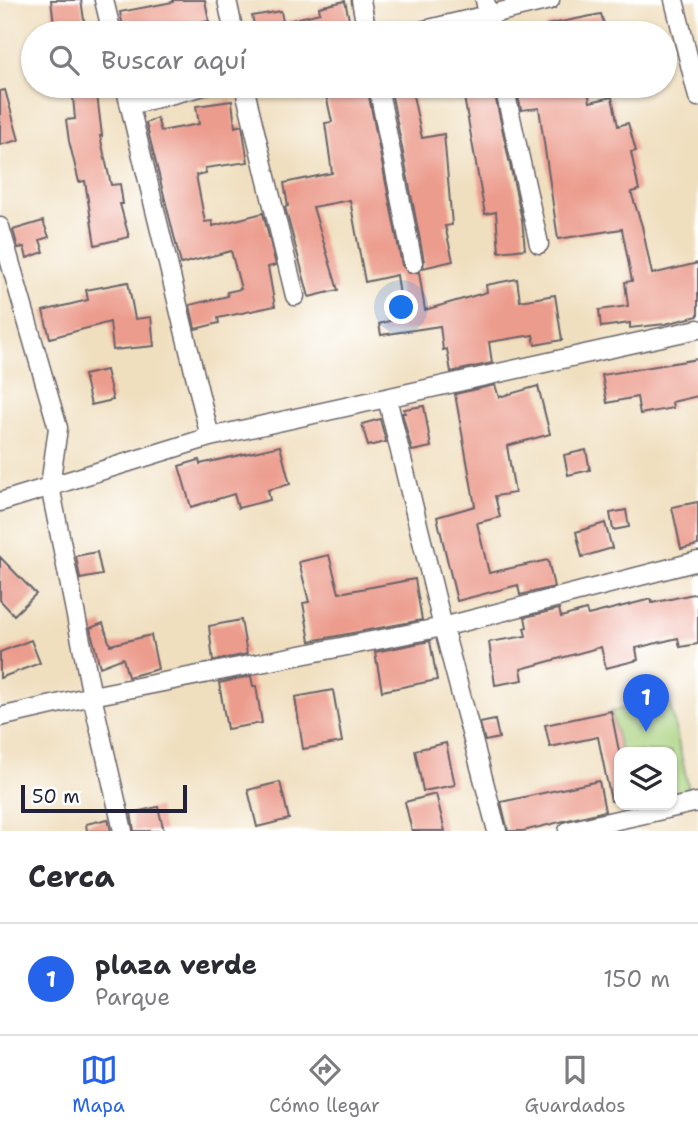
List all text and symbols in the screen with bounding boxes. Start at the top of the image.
search box [21,21,677,98]
icon: search [45,41,83,79]
text: Buscar aquí [101,42,247,77]
your location [384,290,418,324]
pin: 1 [623,674,669,732]
map controls [614,747,677,810]
button: layers [614,747,677,810]
scale bar [21,782,187,814]
text: 50 m [32,784,80,809]
text: Cerca [28,856,115,897]
text: plaza verde [95,947,257,982]
text: 1 [46,964,56,994]
text: 150 m [603,964,670,994]
text: Parque [95,982,170,1012]
tab: Mapa [72,1051,125,1118]
tab: Cómo llegar [269,1051,380,1118]
tab: Guardados [525,1051,626,1118]

